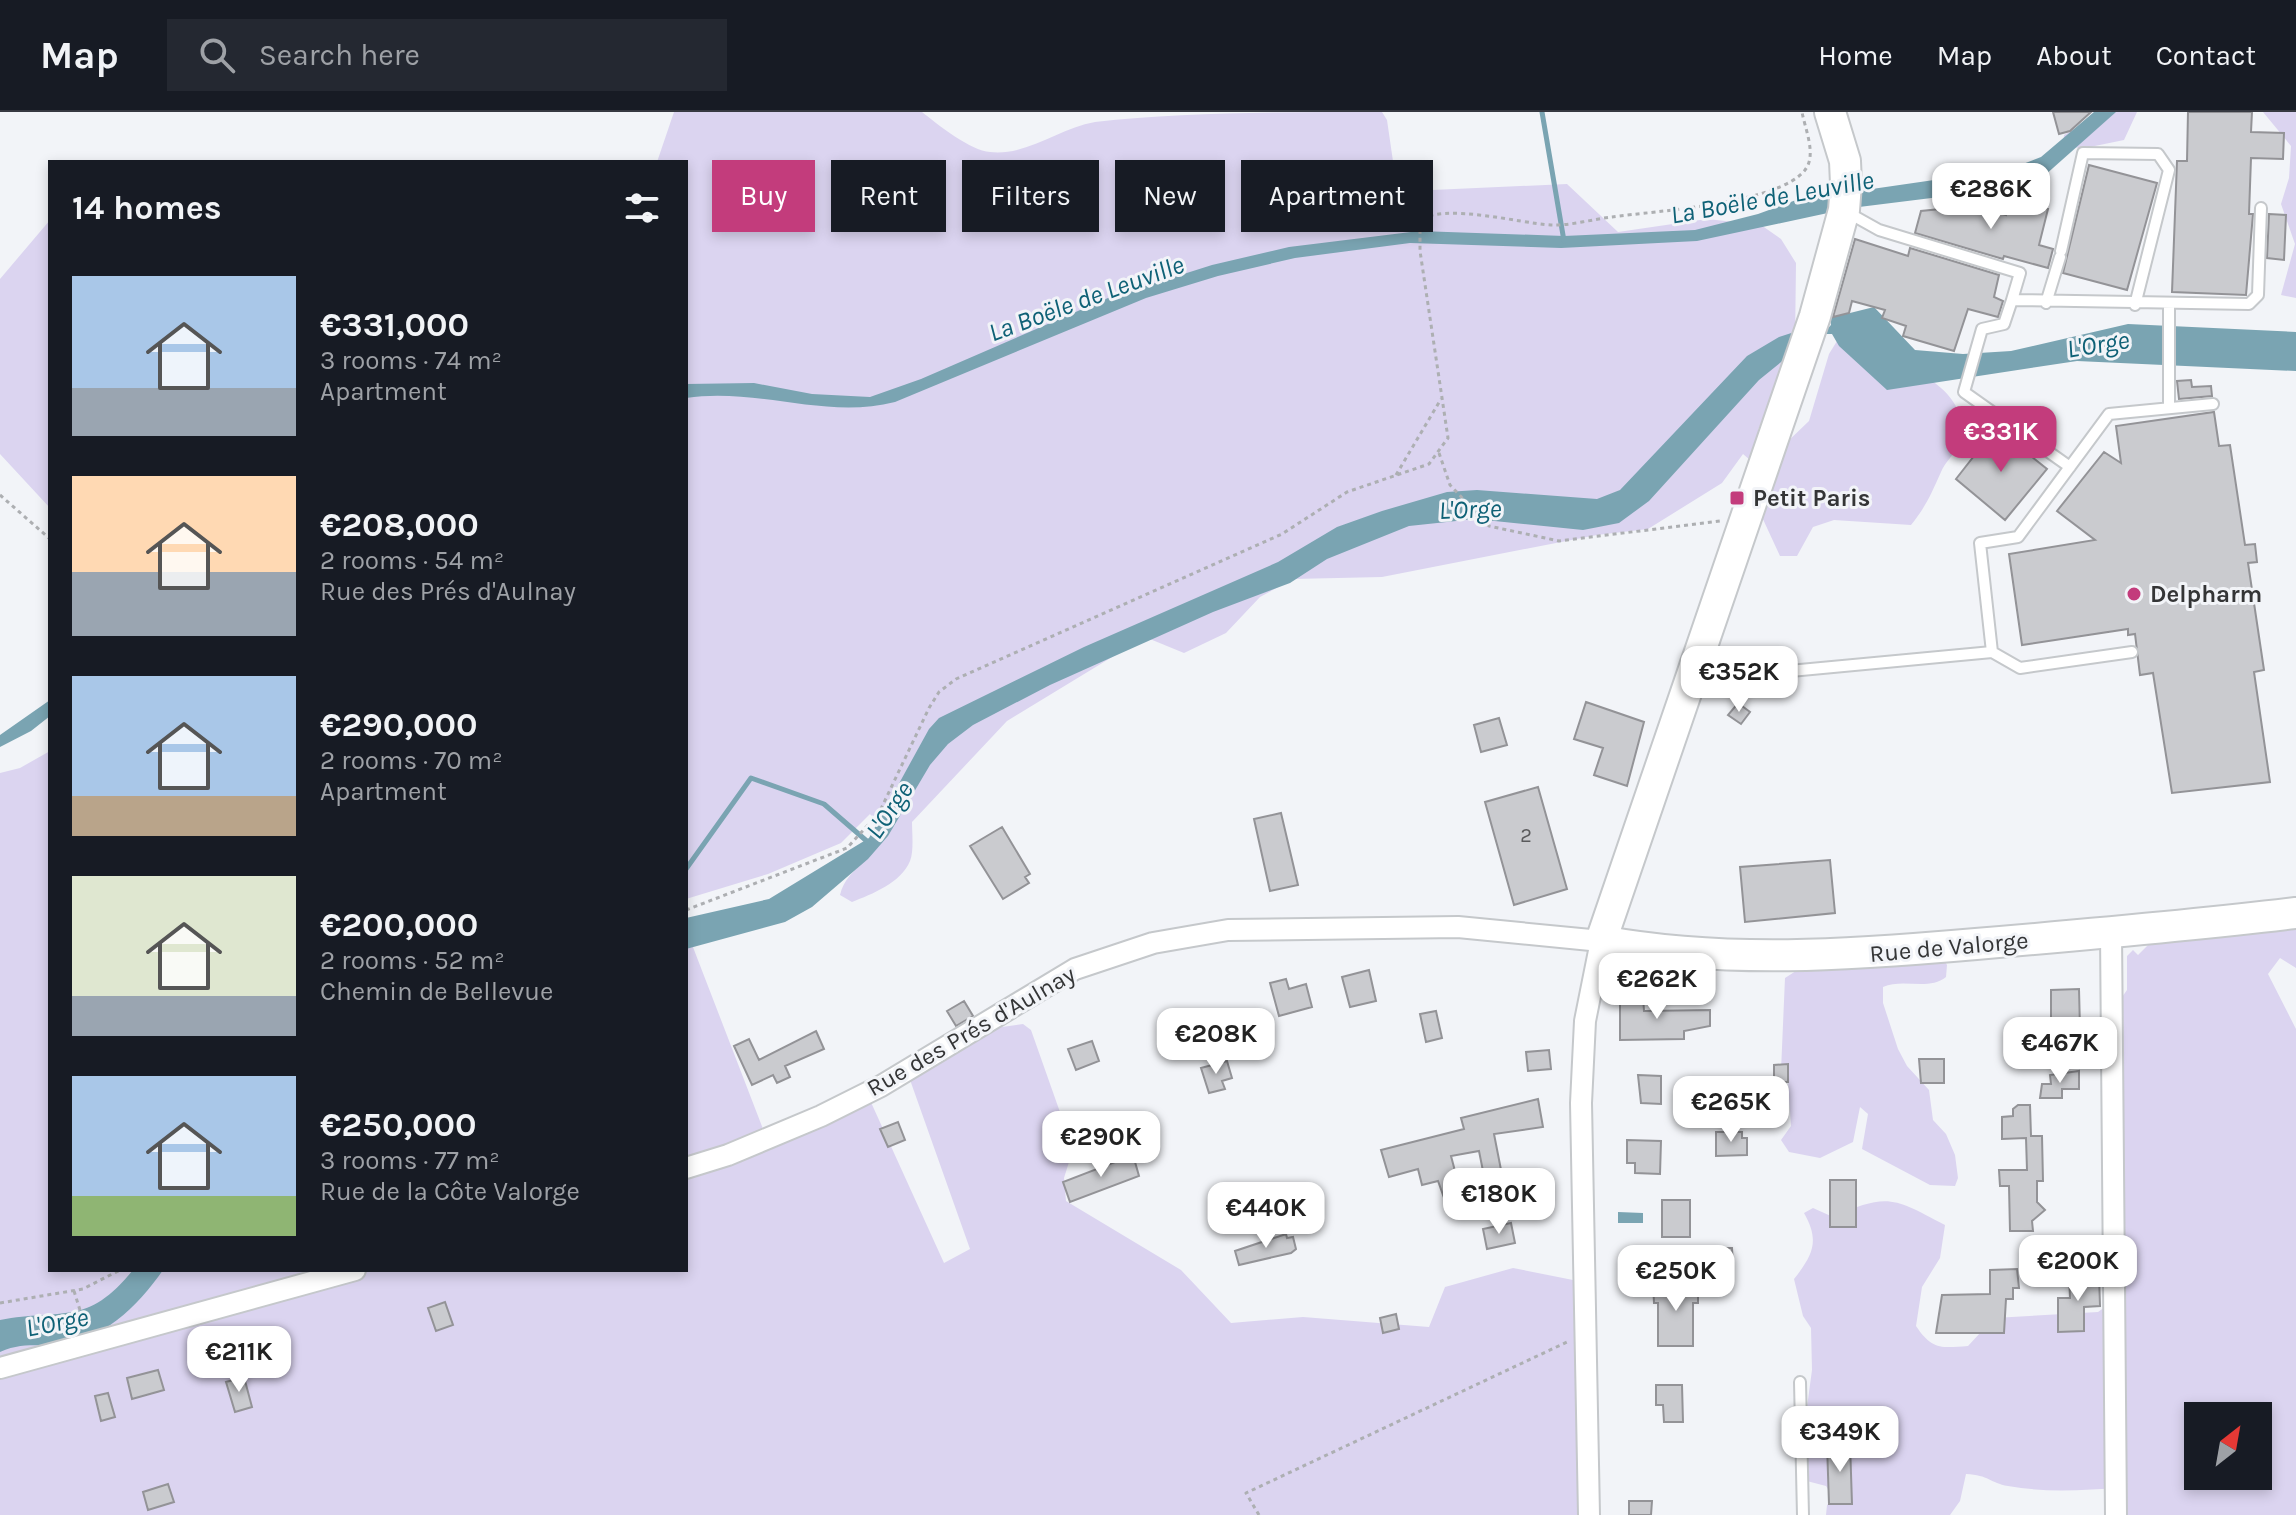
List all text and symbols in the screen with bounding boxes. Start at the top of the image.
search box [167,19,727,91]
text: Map [40,33,119,78]
icon: search [195,33,239,77]
text: Search here [259,37,420,73]
text: Home [1818,39,1893,72]
text: Map [1937,39,1992,72]
text: About [2036,39,2112,72]
text: Contact [2156,39,2256,72]
chip: Buy [712,160,815,232]
chip: Rent [831,160,946,232]
chip: Filters [962,160,1099,232]
chip: New [1115,160,1225,232]
chip: Apartment [1241,160,1433,232]
pin: €286K [1935,163,2047,231]
water label: La Boële de Leuville [1668,164,1876,231]
text: €286K [1950,173,2032,204]
icon: filters [620,186,664,230]
text: 14 homes [72,188,222,228]
water label: La Boële de Leuville [984,249,1188,348]
text: €331,000 [320,305,469,345]
icon: home [136,308,232,404]
water label: L'Orge [2065,324,2132,365]
text: 3 rooms · 74 m² [320,345,502,376]
text: Apartment [320,376,447,407]
pin: €331K [1945,406,2057,474]
text: €331K [1963,416,2039,447]
place label: Petit Paris [1753,484,1870,512]
marker: Petit Paris [1728,489,1746,507]
water label: L'Orge [1438,493,1502,526]
text: €208,000 [320,505,479,545]
icon: home [136,508,232,604]
text: 2 rooms · 54 m² [320,545,504,576]
text: Rue des Prés d'Aulnay [320,576,576,607]
place label: Delpharm [2150,580,2262,608]
marker: Delpharm [2125,585,2143,603]
pin: €352K [1683,646,1795,714]
text: €352K [1699,656,1779,687]
text: €290,000 [320,705,477,745]
icon: home [136,708,232,804]
text: 2 rooms · 70 m² [320,745,503,776]
text: Apartment [320,776,447,807]
water label: L'Orge [859,776,920,845]
house number: 2 [1520,824,1532,847]
text: €200,000 [320,905,478,945]
icon: home [136,908,232,1004]
street label: Rue de Valorge [1868,926,2030,968]
text: 2 rooms · 52 m² [320,945,505,976]
pin: €262K [1601,953,1713,1021]
street label: Rue des Prés d'Aulnay [862,960,1080,1102]
text: €262K [1617,963,1697,994]
text: Chemin de Bellevue [320,976,553,1007]
pin: €208K [1160,1008,1272,1076]
pin: €467K [2004,1017,2116,1085]
text: €208K [1175,1018,1257,1049]
text: €467K [2021,1027,2099,1058]
pin: €265K [1675,1076,1787,1144]
text: €265K [1691,1086,1771,1117]
text: €250,000 [320,1105,477,1145]
icon: home [136,1108,232,1204]
pin: €290K [1045,1111,1157,1179]
text: €290K [1060,1121,1142,1152]
text: 3 rooms · 77 m² [320,1145,500,1176]
pin: €180K [1443,1168,1555,1236]
text: Rue de la Côte Valorge [320,1176,580,1207]
text: €180K [1461,1178,1537,1209]
pin: €440K [1210,1182,1322,1250]
text: €440K [1226,1192,1306,1223]
pin: €200K [2022,1235,2134,1303]
pin: €250K [1620,1245,1732,1313]
text: €200K [2037,1245,2119,1276]
text: €250K [1636,1255,1716,1286]
water label: L'Orge [23,1301,91,1344]
pin: €211K [183,1326,295,1394]
text: €211K [205,1336,273,1367]
north arrow [2184,1402,2272,1490]
map controls [2184,1402,2272,1490]
pin: €349K [1784,1406,1896,1474]
text: €349K [1800,1416,1880,1447]

